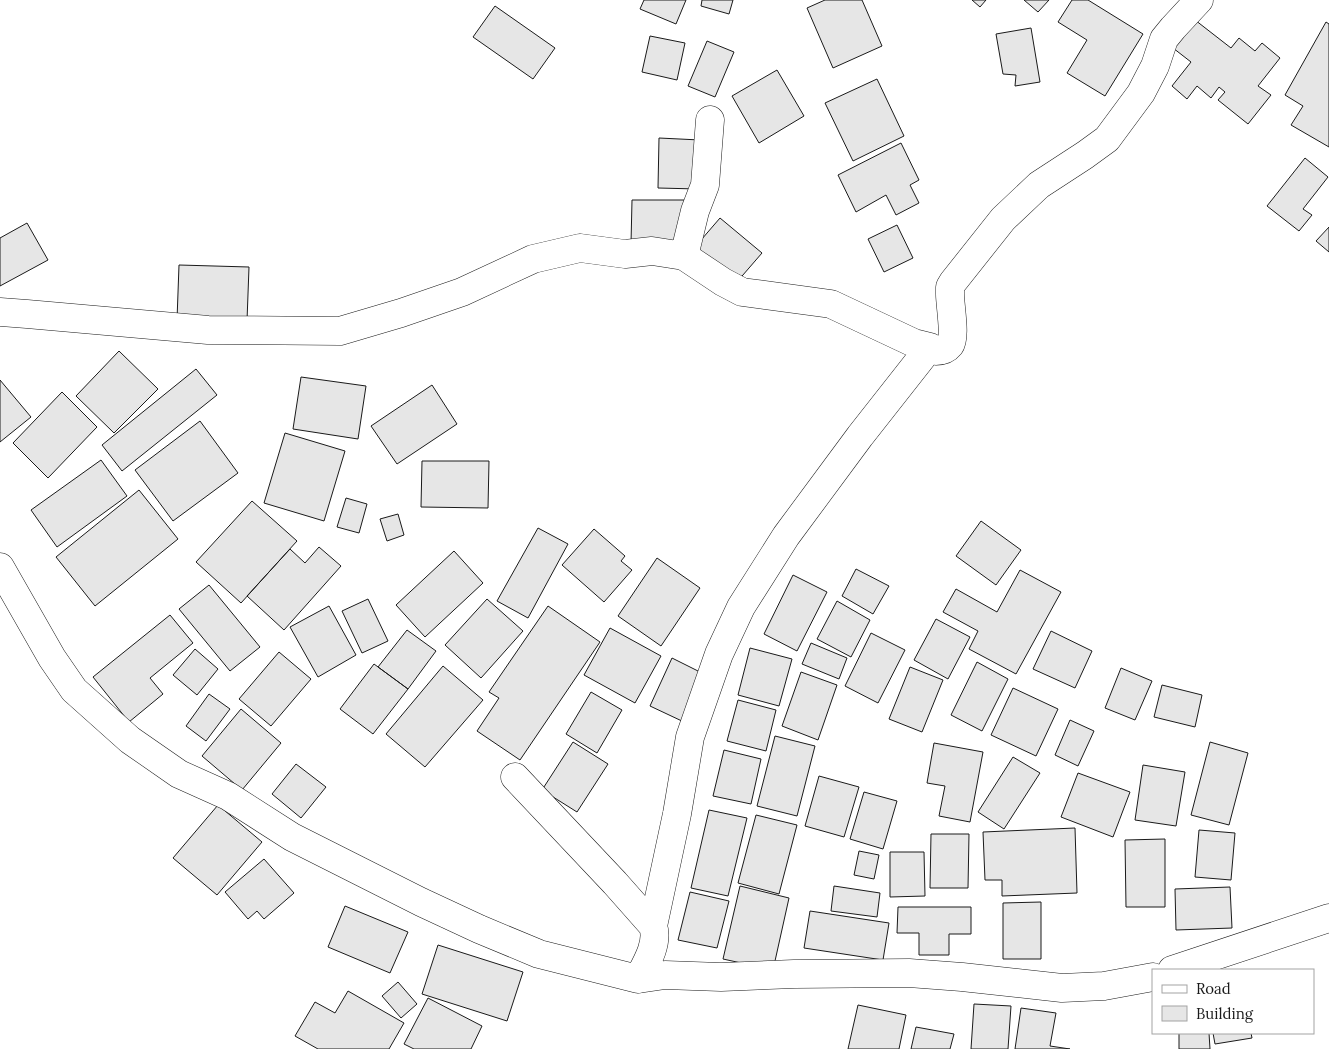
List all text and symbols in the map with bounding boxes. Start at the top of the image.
legend [1152,969,1314,1034]
text: Road [1196,979,1231,998]
text: Building [1196,1004,1254,1023]

